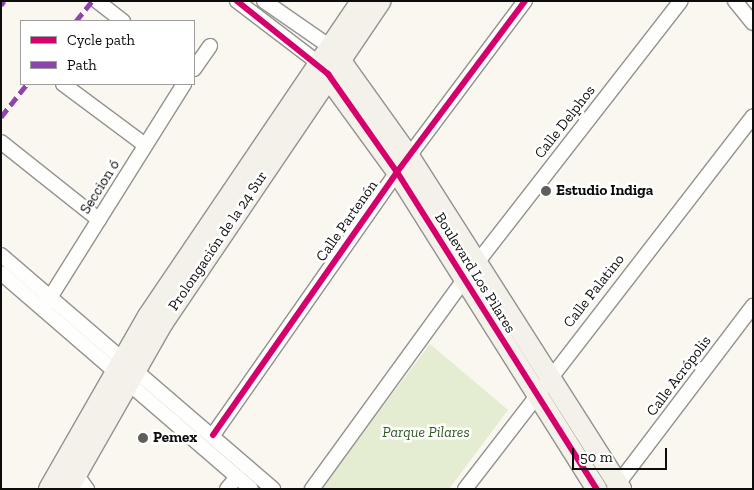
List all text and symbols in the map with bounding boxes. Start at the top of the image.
legend [20,20,195,85]
text: Cycle path [67,31,135,49]
text: Path [67,56,97,74]
street label: Calle Delphos [531,82,599,162]
street label: Seccion ó [76,157,124,217]
street label: Prolongación de la 24 Sur [165,168,271,314]
street label: Calle Partenón [312,177,382,265]
place label: Estudio Indiga [556,182,653,200]
marker: Estudio Indiga [540,185,552,197]
street label: Boulevard Los Pilares [431,209,519,337]
street label: Calle Palatino [560,251,628,331]
street label: Calle Acrópolis [643,332,715,420]
park label: Parque Pilares [382,424,470,442]
place label: Pemex [153,429,197,447]
marker: Pemex [137,432,149,444]
scale bar [574,438,669,470]
text: 50 m [580,448,613,466]

